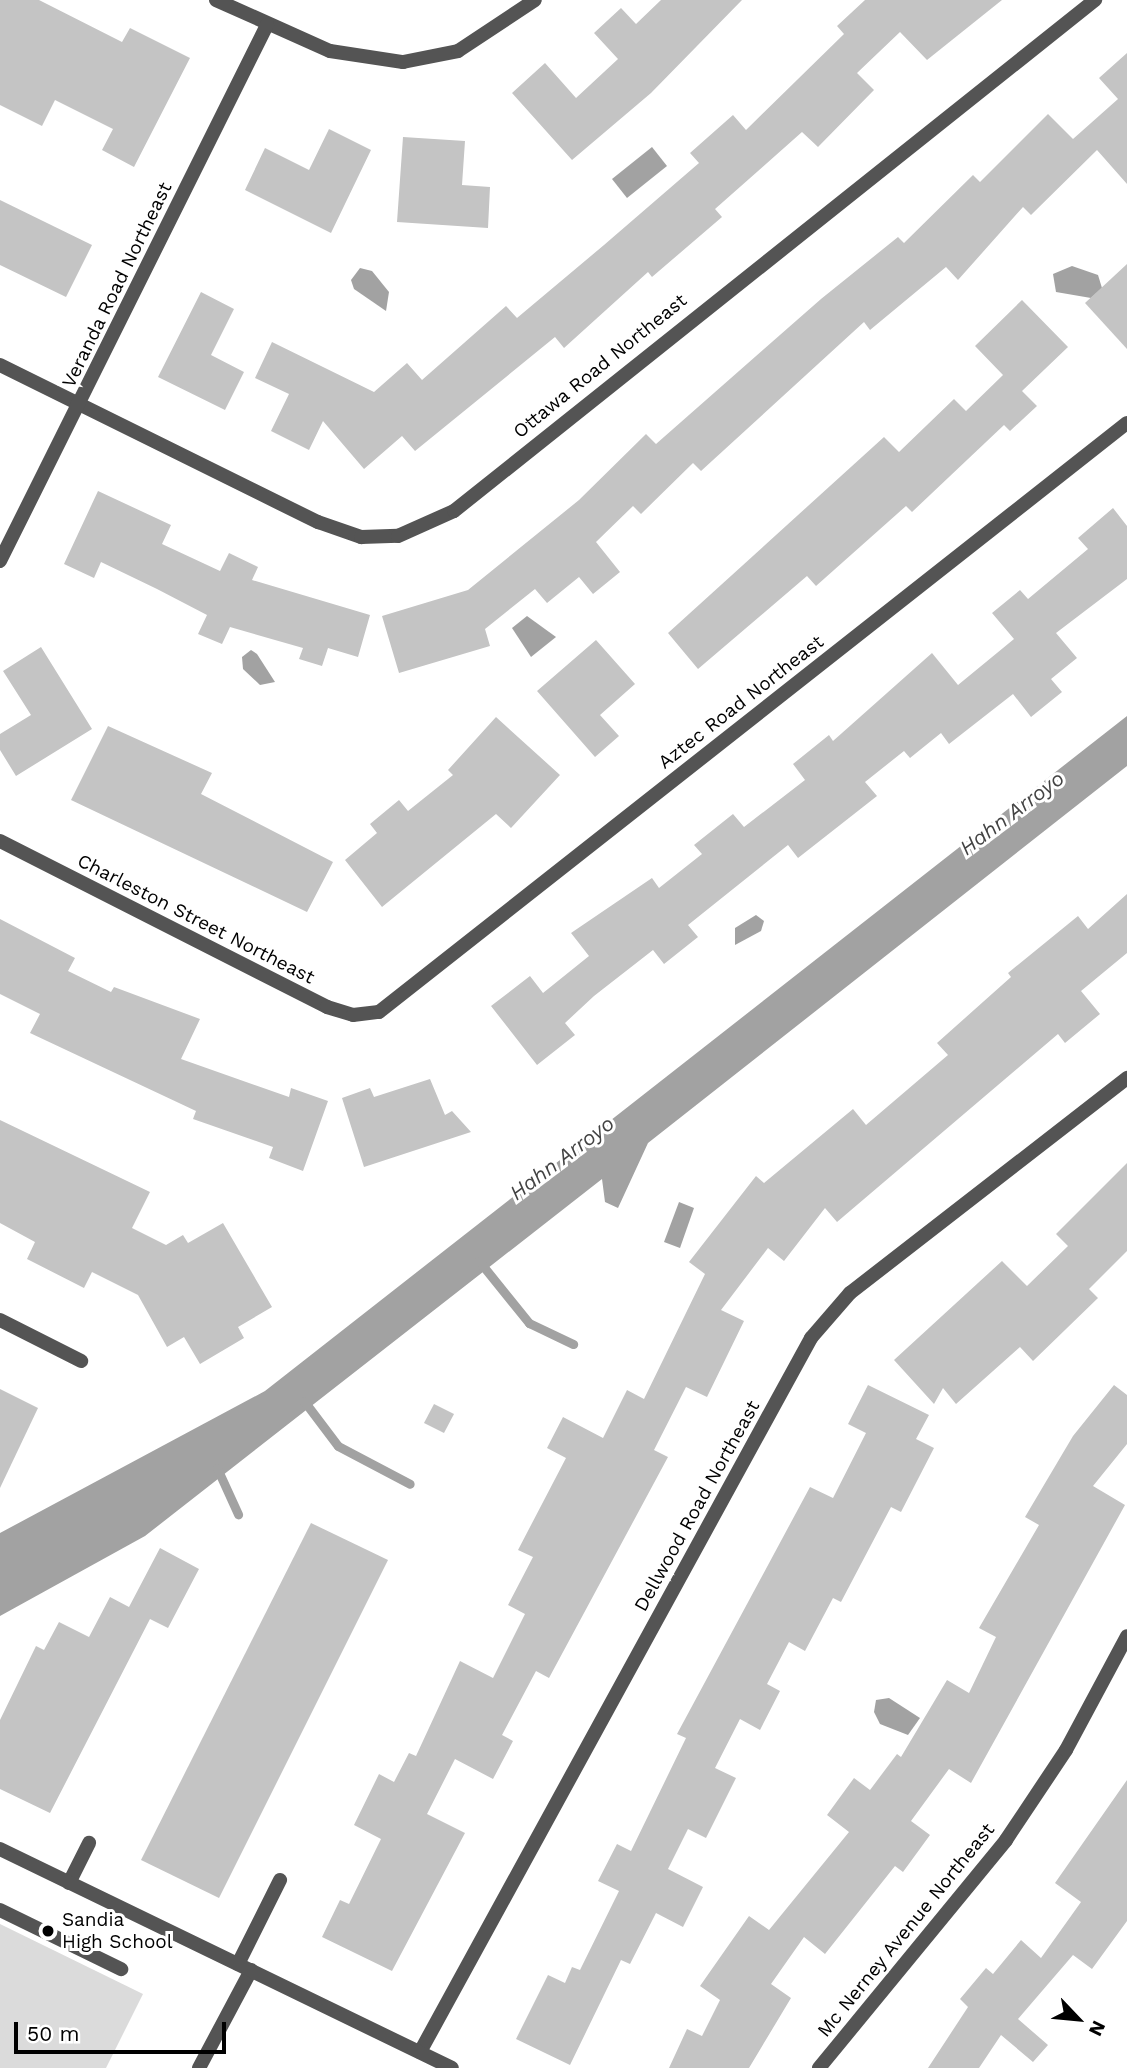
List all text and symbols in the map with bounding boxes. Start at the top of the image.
street label: Veranda Road Northeast [57,178,177,392]
street label: Ottawa Road Northeast [508,289,692,443]
street label: Aztec Road Northeast [654,630,828,774]
water label: Hahn Arroyo [954,765,1070,861]
street label: Charleston Street Northeast [74,849,318,989]
water label: Hahn Arroyo [504,1110,620,1206]
street label: Dellwood Road Northeast [629,1397,765,1615]
street label: Mc Nerney Avenue Northeast [812,1818,1000,2042]
place label: Sandia High School [62,1909,173,1953]
marker: Sandia High School [40,1923,56,1939]
north arrow [1043,1984,1113,2054]
scale bar [18,2008,229,2052]
text: N [1084,2017,1111,2040]
text: 50 m [27,2021,79,2046]

